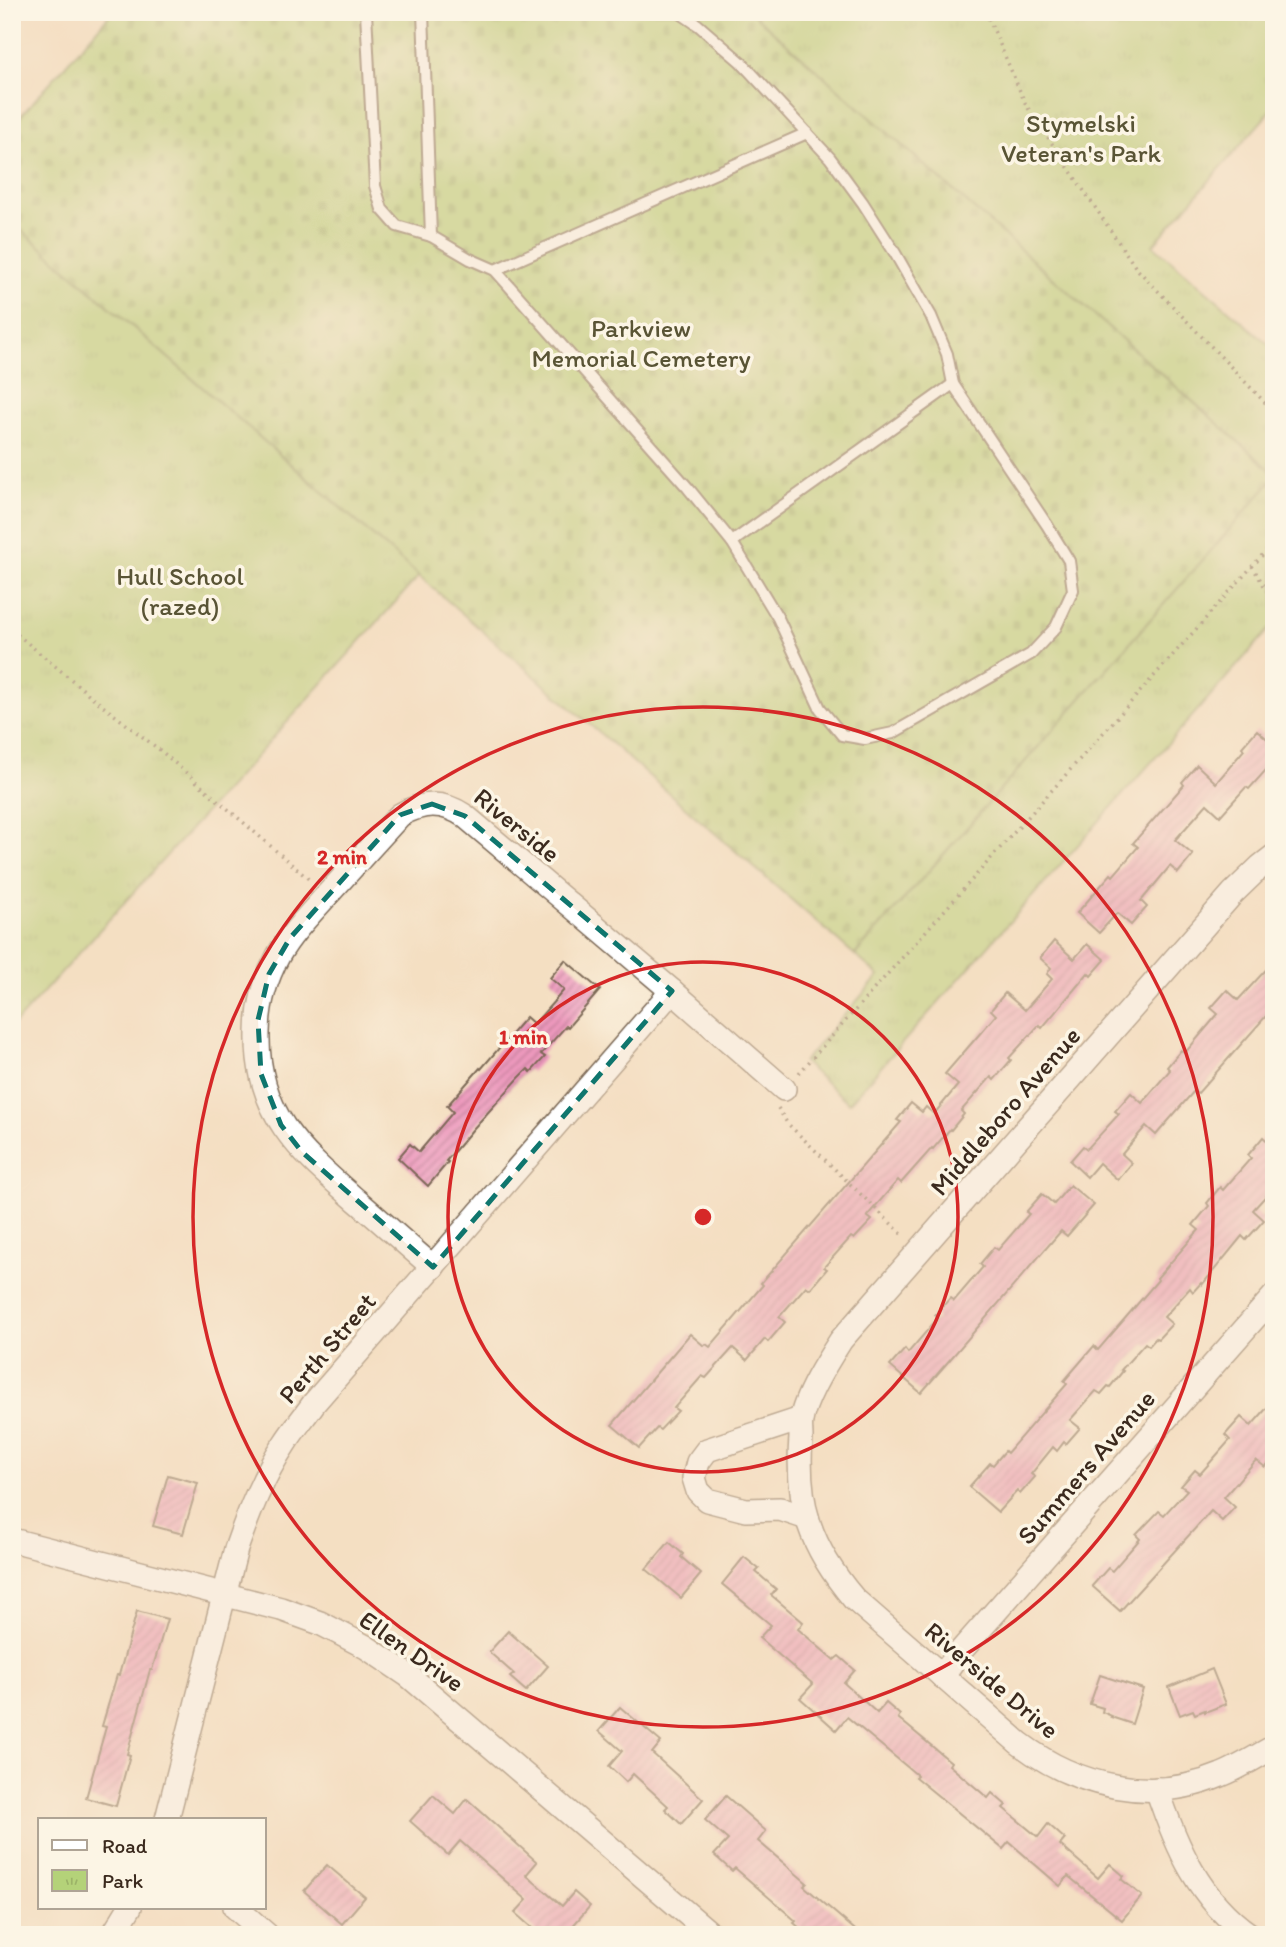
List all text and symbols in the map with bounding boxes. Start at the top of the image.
park label: Stymelski Veteran's Park [1001,107,1162,169]
park label: Parkview Memorial Cemetery [531,312,751,374]
park label: Hull School (razed) [116,560,244,622]
street label: Riverside [467,781,567,869]
text: 2 min [317,844,368,869]
street label: Middleboro Avenue [923,1020,1087,1202]
text: 1 min [499,1024,548,1049]
centre of rings [691,1205,715,1229]
street label: Perth Street [271,1286,383,1410]
street label: Summers Avenue [1010,1383,1162,1551]
street label: Ellen Drive [353,1603,471,1699]
street label: Riverside Drive [918,1615,1066,1745]
legend [38,1818,266,1909]
text: Road [102,1833,148,1858]
text: Park [102,1868,144,1893]

